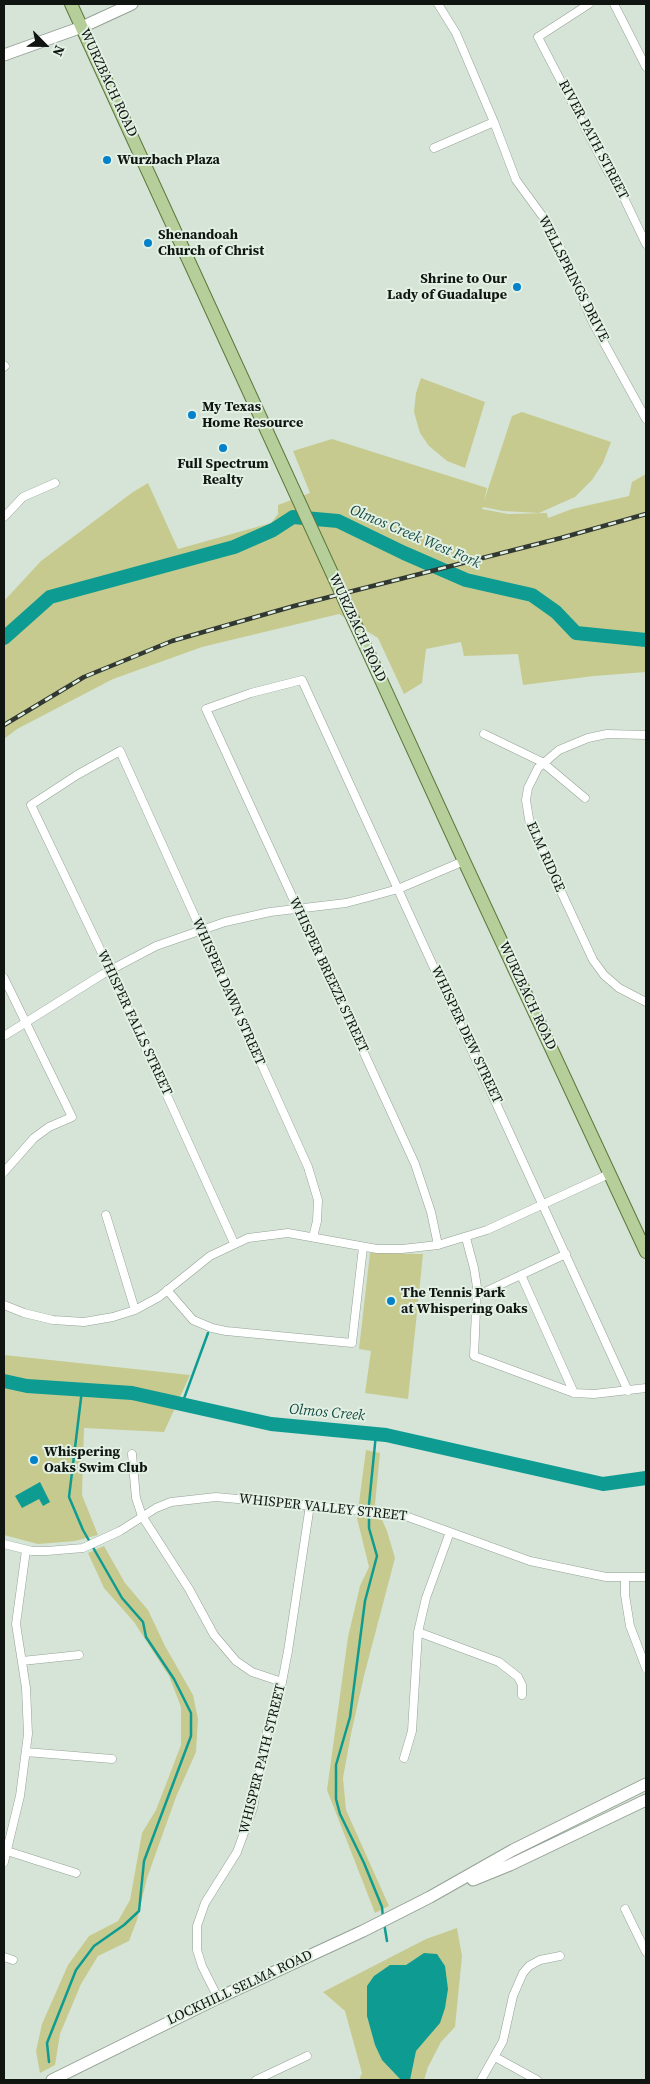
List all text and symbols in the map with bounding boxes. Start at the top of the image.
north arrow [20,20,70,70]
street label: WURZBACH ROAD [76,26,140,140]
text: N [48,42,70,59]
street label: RIVER PATH STREET [554,77,632,203]
place label: Wurzbach Plaza [117,152,220,168]
marker: Wurzbach Plaza [101,154,113,166]
street label: WELLSPRINGS DRIVE [534,213,612,345]
place label: Shenandoah Church of Christ [158,227,264,260]
marker: Shenandoah Church of Christ [142,237,154,249]
place label: Shrine to Our Lady of Guadalupe [387,271,507,304]
marker: Shrine to Our Lady of Guadalupe [511,281,523,293]
place label: My Texas Home Resource [202,399,303,432]
marker: My Texas Home Resource [186,409,198,421]
marker: Full Spectrum Realty [217,442,229,454]
place label: Full Spectrum Realty [177,456,269,488]
water label: Olmos Creek West Fork [347,501,483,573]
street label: WURZBACH ROAD [325,571,389,685]
street label: ELM RIDGE [522,819,568,895]
street label: WHISPER BREEZE STREET [285,895,371,1055]
street label: WHISPER DAWN STREET [188,916,268,1068]
street label: WURZBACH ROAD [495,939,559,1053]
street label: WHISPER FALLS STREET [93,948,175,1098]
street label: WHISPER DEW STREET [427,963,505,1107]
place label: The Tennis Park at Whispering Oaks [401,1285,528,1318]
marker: The Tennis Park at Whispering Oaks [385,1295,397,1307]
water label: Olmos Creek [288,1401,366,1425]
place label: Whispering Oaks Swim Club [44,1444,148,1476]
marker: Whispering Oaks Swim Club [28,1454,40,1466]
street label: WHISPER VALLEY STREET [238,1491,408,1525]
street label: WHISPER PATH STREET [236,1682,290,1836]
street label: LOCKHILL SELMA ROAD [165,1947,315,2029]

